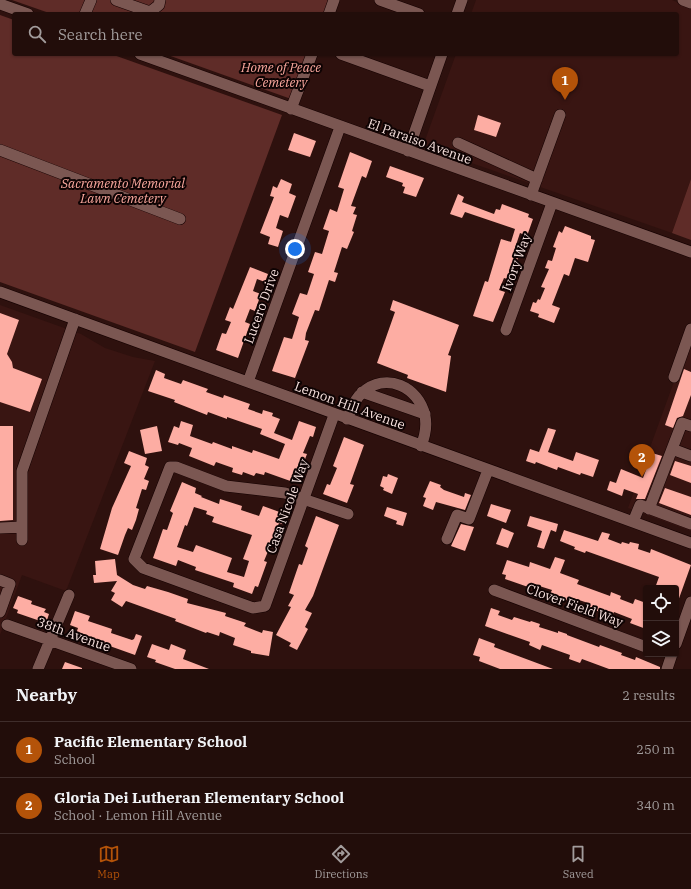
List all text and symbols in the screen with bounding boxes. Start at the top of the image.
search box [12,12,679,56]
icon: search [26,23,48,45]
text: Search here [58,25,143,44]
park label: Home of Peace Cemetery [240,59,321,91]
pin: 1 [552,67,578,100]
street label: El Paraiso Avenue [365,115,474,168]
park label: Sacramento Memorial Lawn Cemetery [60,175,185,207]
street label: Ivory Way [498,231,535,293]
your location [285,239,305,259]
street label: Lucero Drive [240,267,283,346]
street label: Lemon Hill Avenue [292,378,408,433]
pin: 2 [629,444,655,477]
street label: Casa Nicole Way [262,456,313,556]
street label: Clover Field Way [524,580,625,631]
map controls [643,585,679,657]
button: locate [643,585,679,621]
street label: 38th Avenue [35,613,113,656]
button: layers [643,621,679,657]
text: Nearby [16,684,77,706]
text: 2 results [622,687,675,704]
text: Pacific Elementary School [54,732,247,751]
text: 1 [25,741,33,758]
text: 250 m [636,741,675,758]
text: School [54,751,95,768]
text: Gloria Dei Lutheran Elementary School [54,788,344,807]
text: 2 [25,797,33,814]
text: 340 m [636,797,675,814]
text: School · Lemon Hill Avenue [54,807,222,824]
tab: Map [97,843,120,881]
tab: Directions [314,843,368,881]
tab: Saved [563,843,594,881]

